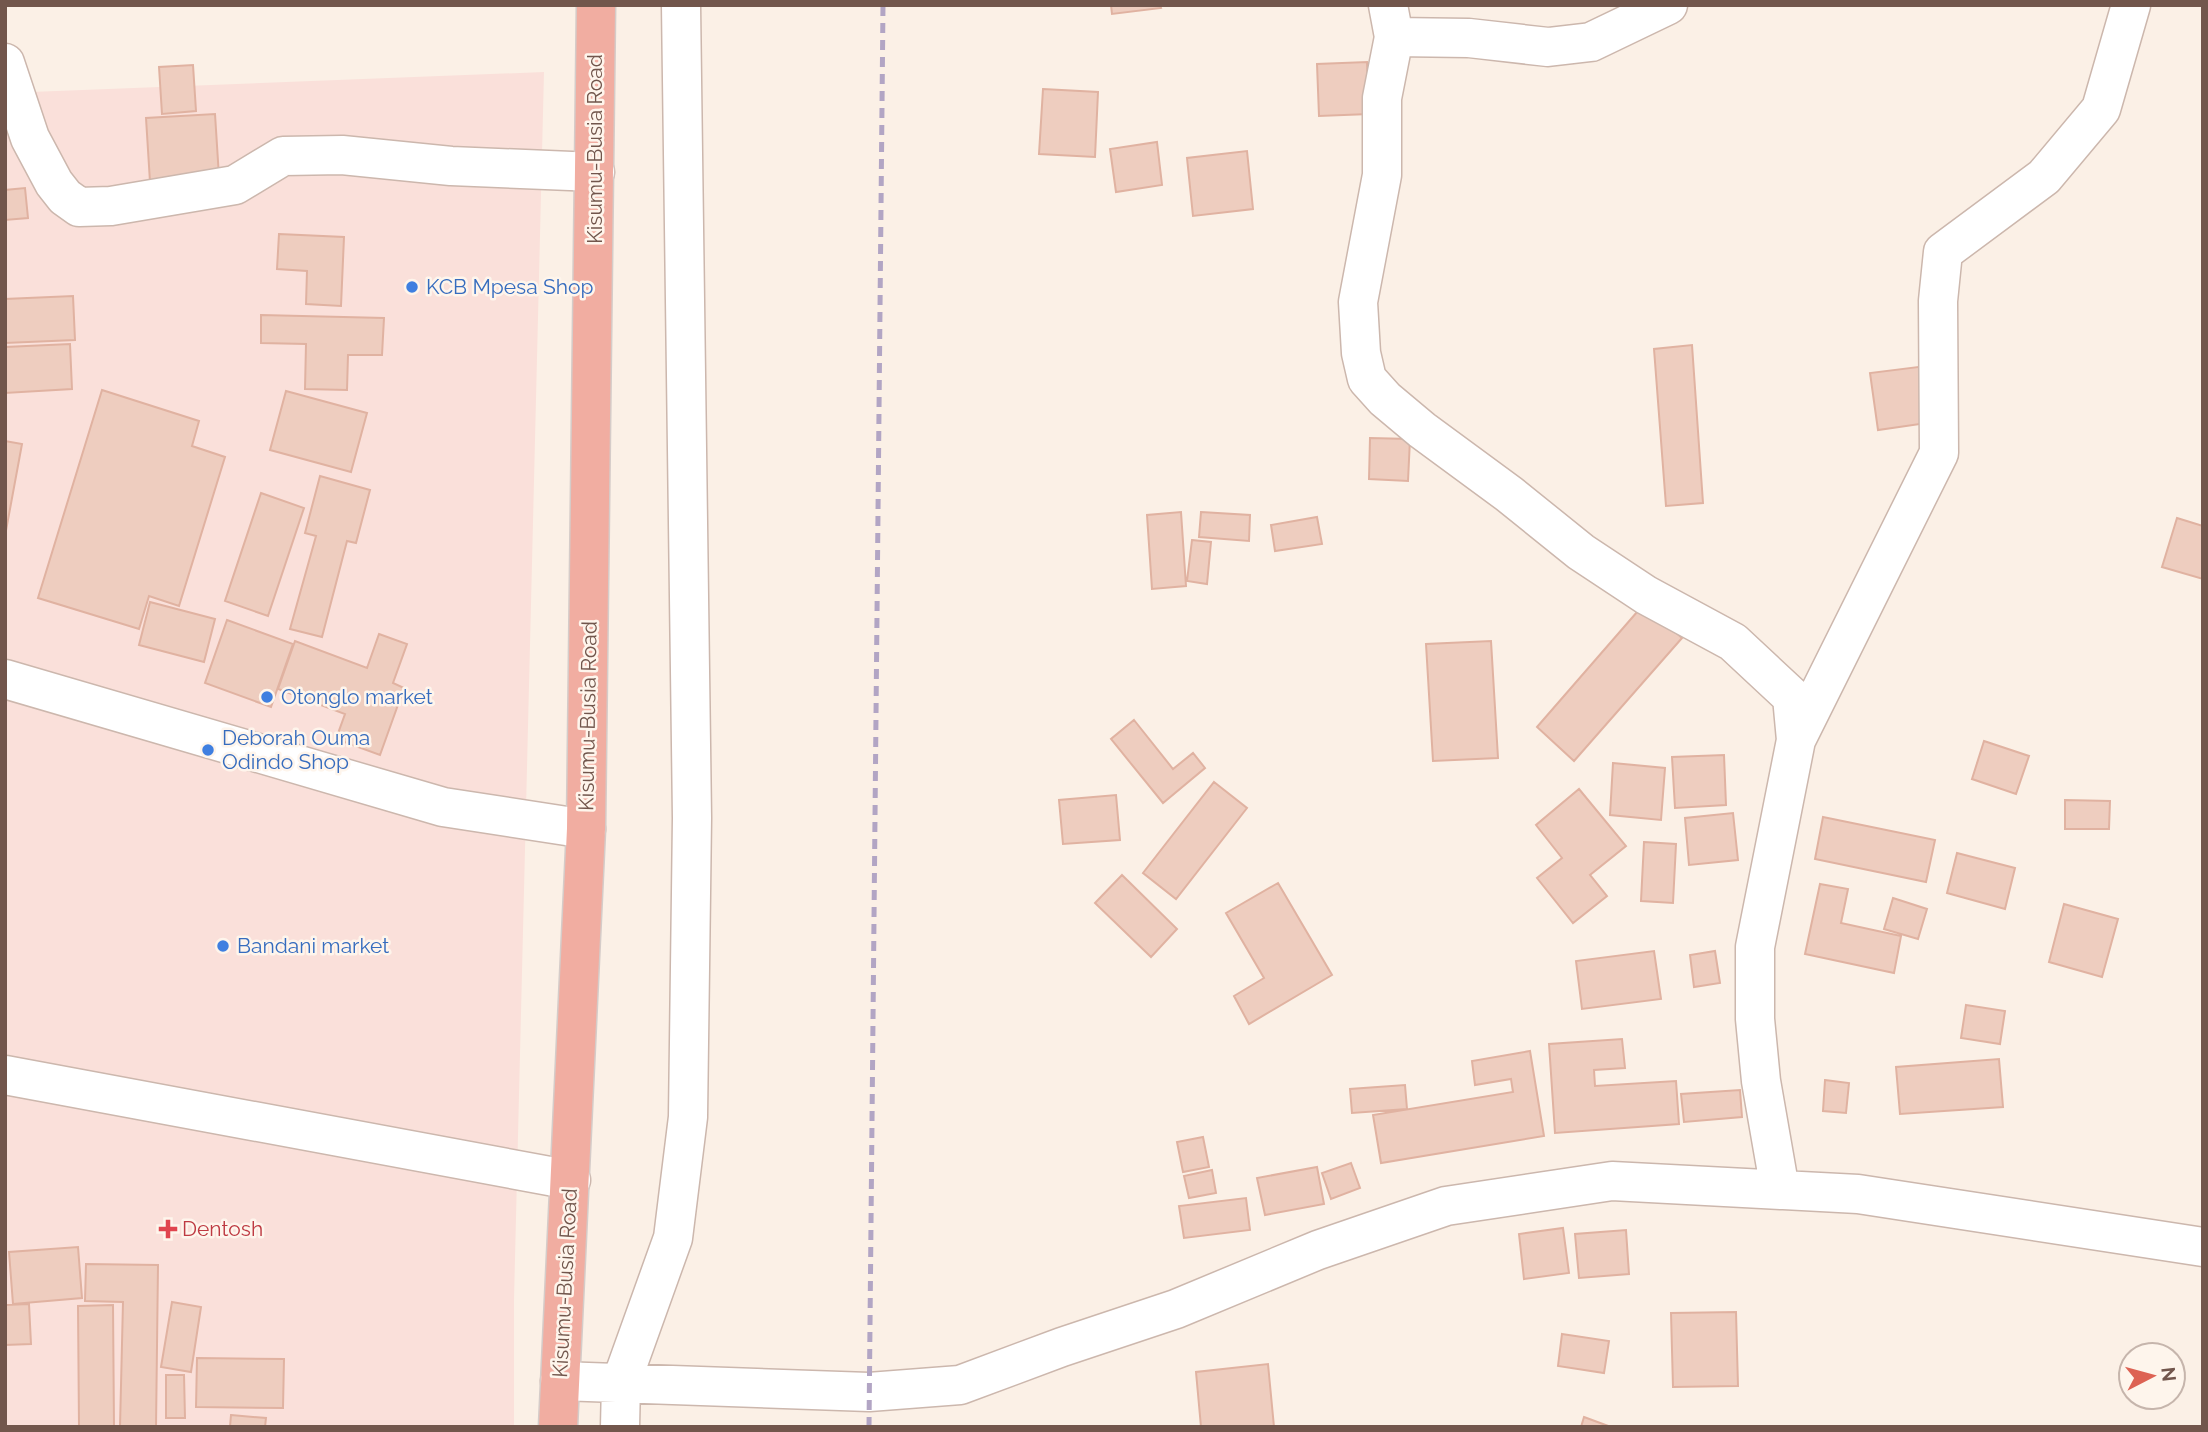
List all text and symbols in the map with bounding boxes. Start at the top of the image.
street label: Kisumu-Busia Road [582,54,607,244]
place label: KCB Mpesa Shop [426,274,594,299]
marker: KCB Mpesa Shop [404,279,420,295]
street label: Kisumu-Busia Road [573,621,602,811]
place label: Otonglo market [281,684,433,709]
marker: Otonglo market [259,689,275,705]
place label: Deborah Ouma Odindo Shop [222,725,370,774]
marker: Deborah Ouma Odindo Shop [200,742,216,758]
place label: Bandani market [237,933,389,958]
marker: Bandani market [215,938,231,954]
street label: Kisumu-Busia Road [547,1188,582,1378]
place label: Dentosh [182,1216,263,1241]
marker: Dentosh [160,1221,176,1237]
north arrow [2117,1341,2187,1411]
text: N [2157,1366,2181,1383]

